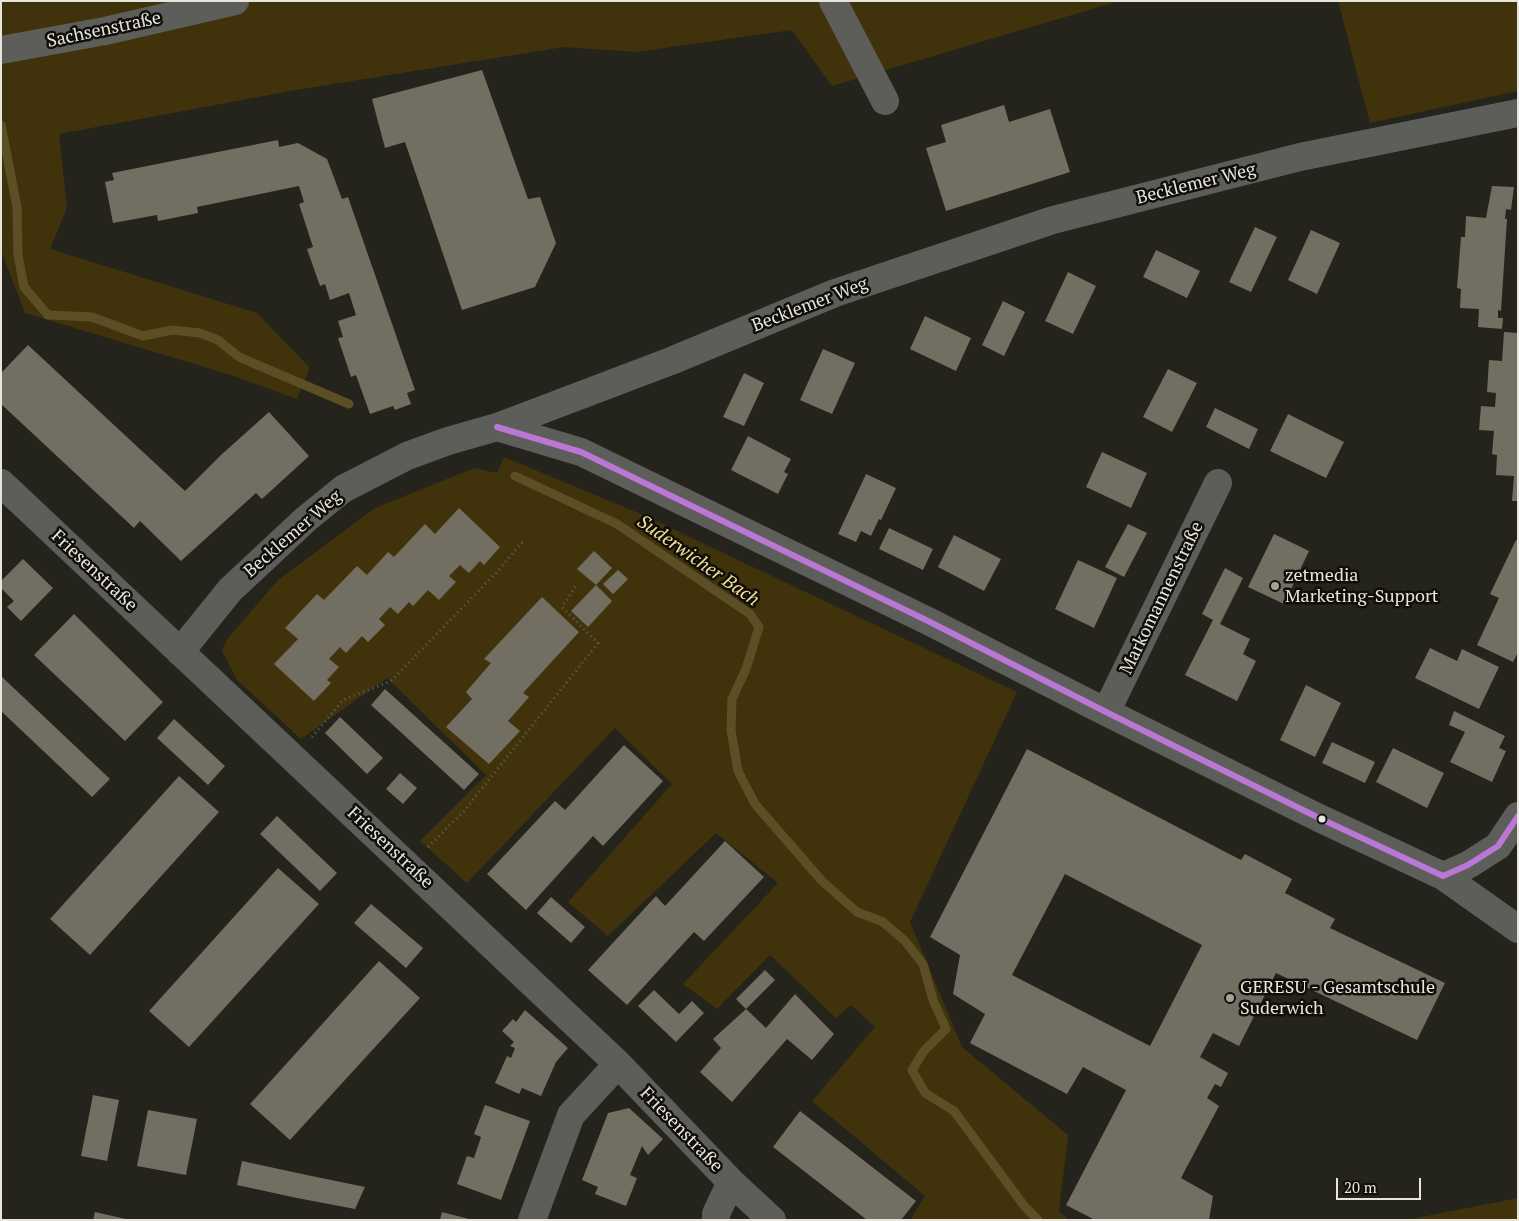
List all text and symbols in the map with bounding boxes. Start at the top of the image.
street label: Sachsenstraße [45,7,163,53]
street label: Becklemer Weg [1134,159,1258,209]
street label: Becklemer Weg [749,273,871,337]
street label: Becklemer Weg [240,486,346,582]
water label: Suderwicher Bach [633,510,763,612]
street label: Markomannenstraße [1116,518,1208,678]
street label: Friesenstraße [47,526,141,616]
place label: zetmedia Marketing-Support [1285,565,1439,608]
marker: zetmedia Marketing-Support [1269,580,1281,592]
street label: Friesenstraße [343,803,437,893]
unlabelled marker [1317,814,1327,824]
place label: GERESU - Gesamtschule Suderwich [1240,977,1435,1020]
marker: GERESU - Gesamtschule Suderwich [1224,992,1236,1004]
street label: Friesenstraße [635,1083,727,1177]
scale bar [1339,1168,1424,1200]
text: 20 m [1344,1177,1377,1197]

